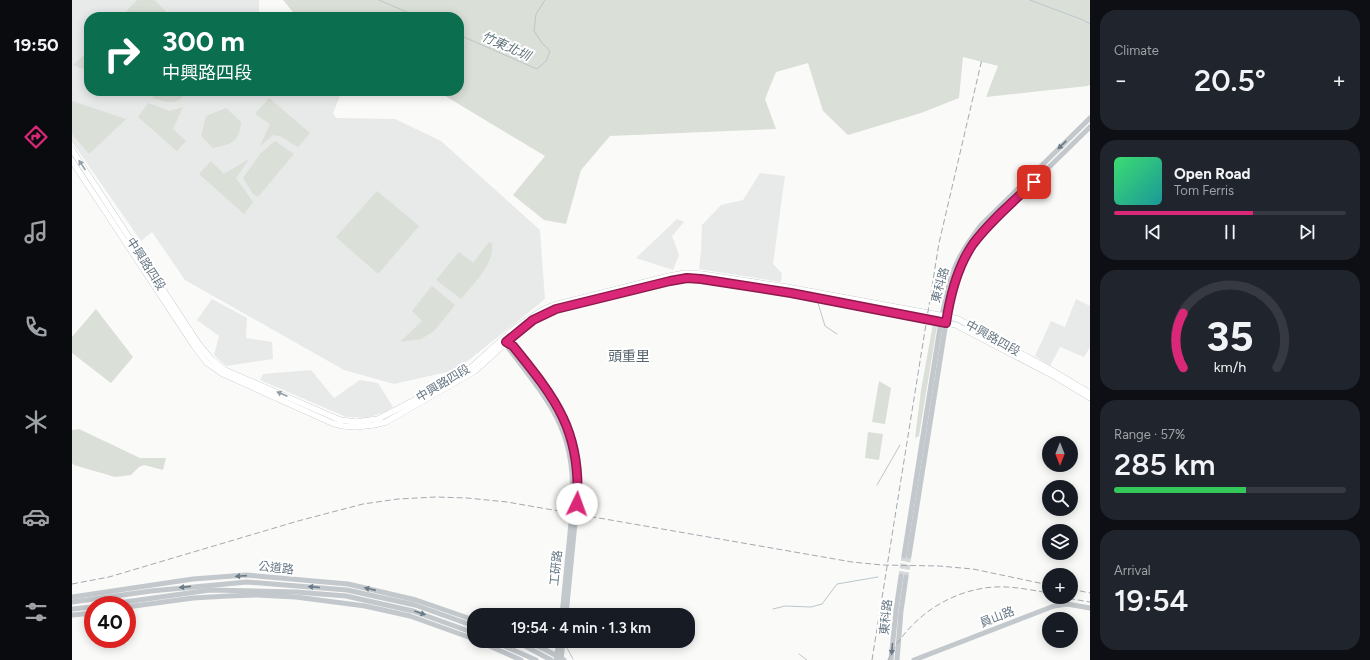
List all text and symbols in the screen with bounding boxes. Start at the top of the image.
text: 300 m [162,24,245,58]
icon: right [96,28,148,80]
water label: 竹東北圳 [479,29,535,64]
text: 19:50 [13,34,59,56]
text: Climate [1114,43,1159,58]
text: 中興路四段 [162,62,252,84]
text: 20.5° [1194,62,1266,99]
text: − [1114,67,1128,94]
text: + [1332,67,1346,94]
icon: directions [22,123,50,151]
one-way arrow [1057,141,1067,150]
one-way arrow [78,160,86,170]
pin [1017,165,1051,199]
text: Open Road [1174,165,1251,183]
icon: arrive [1023,171,1045,193]
text: Tom Ferris [1174,183,1234,198]
icon: music [22,218,50,246]
icon: previous [1142,221,1164,243]
icon: pause [1219,221,1241,243]
icon: next [1296,221,1318,243]
street label: 中興路四段 [124,235,168,293]
street label: 東科路 [928,266,952,304]
text: 35 [1206,311,1254,361]
icon: phone [22,313,50,341]
street label: 中興路四段 [963,317,1023,359]
district label: 頭重里 [608,348,650,365]
text: km/h [1214,358,1246,376]
street label: 中興路四段 [414,362,472,404]
one-way arrow [276,391,287,397]
icon: climate [22,408,50,436]
text: Range · 57% [1114,427,1185,442]
north arrow [1042,436,1078,472]
map controls [1042,436,1078,648]
text: 285 km [1114,446,1216,483]
button: search [1042,480,1078,516]
position arrow [556,483,598,525]
icon: car [22,503,50,531]
button: layers [1042,524,1078,560]
street label: 工研路 [547,549,565,587]
street label: 公道路 [257,559,295,577]
text: Arrival [1114,563,1151,578]
button: + [1042,568,1078,604]
one-way arrow [235,572,247,579]
text: 19:54 [1114,582,1188,619]
one-way arrow [179,584,191,590]
one-way arrow [308,584,320,591]
one-way arrow [363,586,376,592]
speed limit sign: 40 [84,596,136,648]
icon: filters [22,598,50,626]
street label: 東科路 [877,598,895,636]
street label: 員山路 [978,604,1016,630]
one-way arrow [414,610,426,616]
button: − [1042,612,1078,648]
text: 19:54 · 4 min · 1.3 km [511,619,651,637]
one-way arrow [889,643,896,655]

